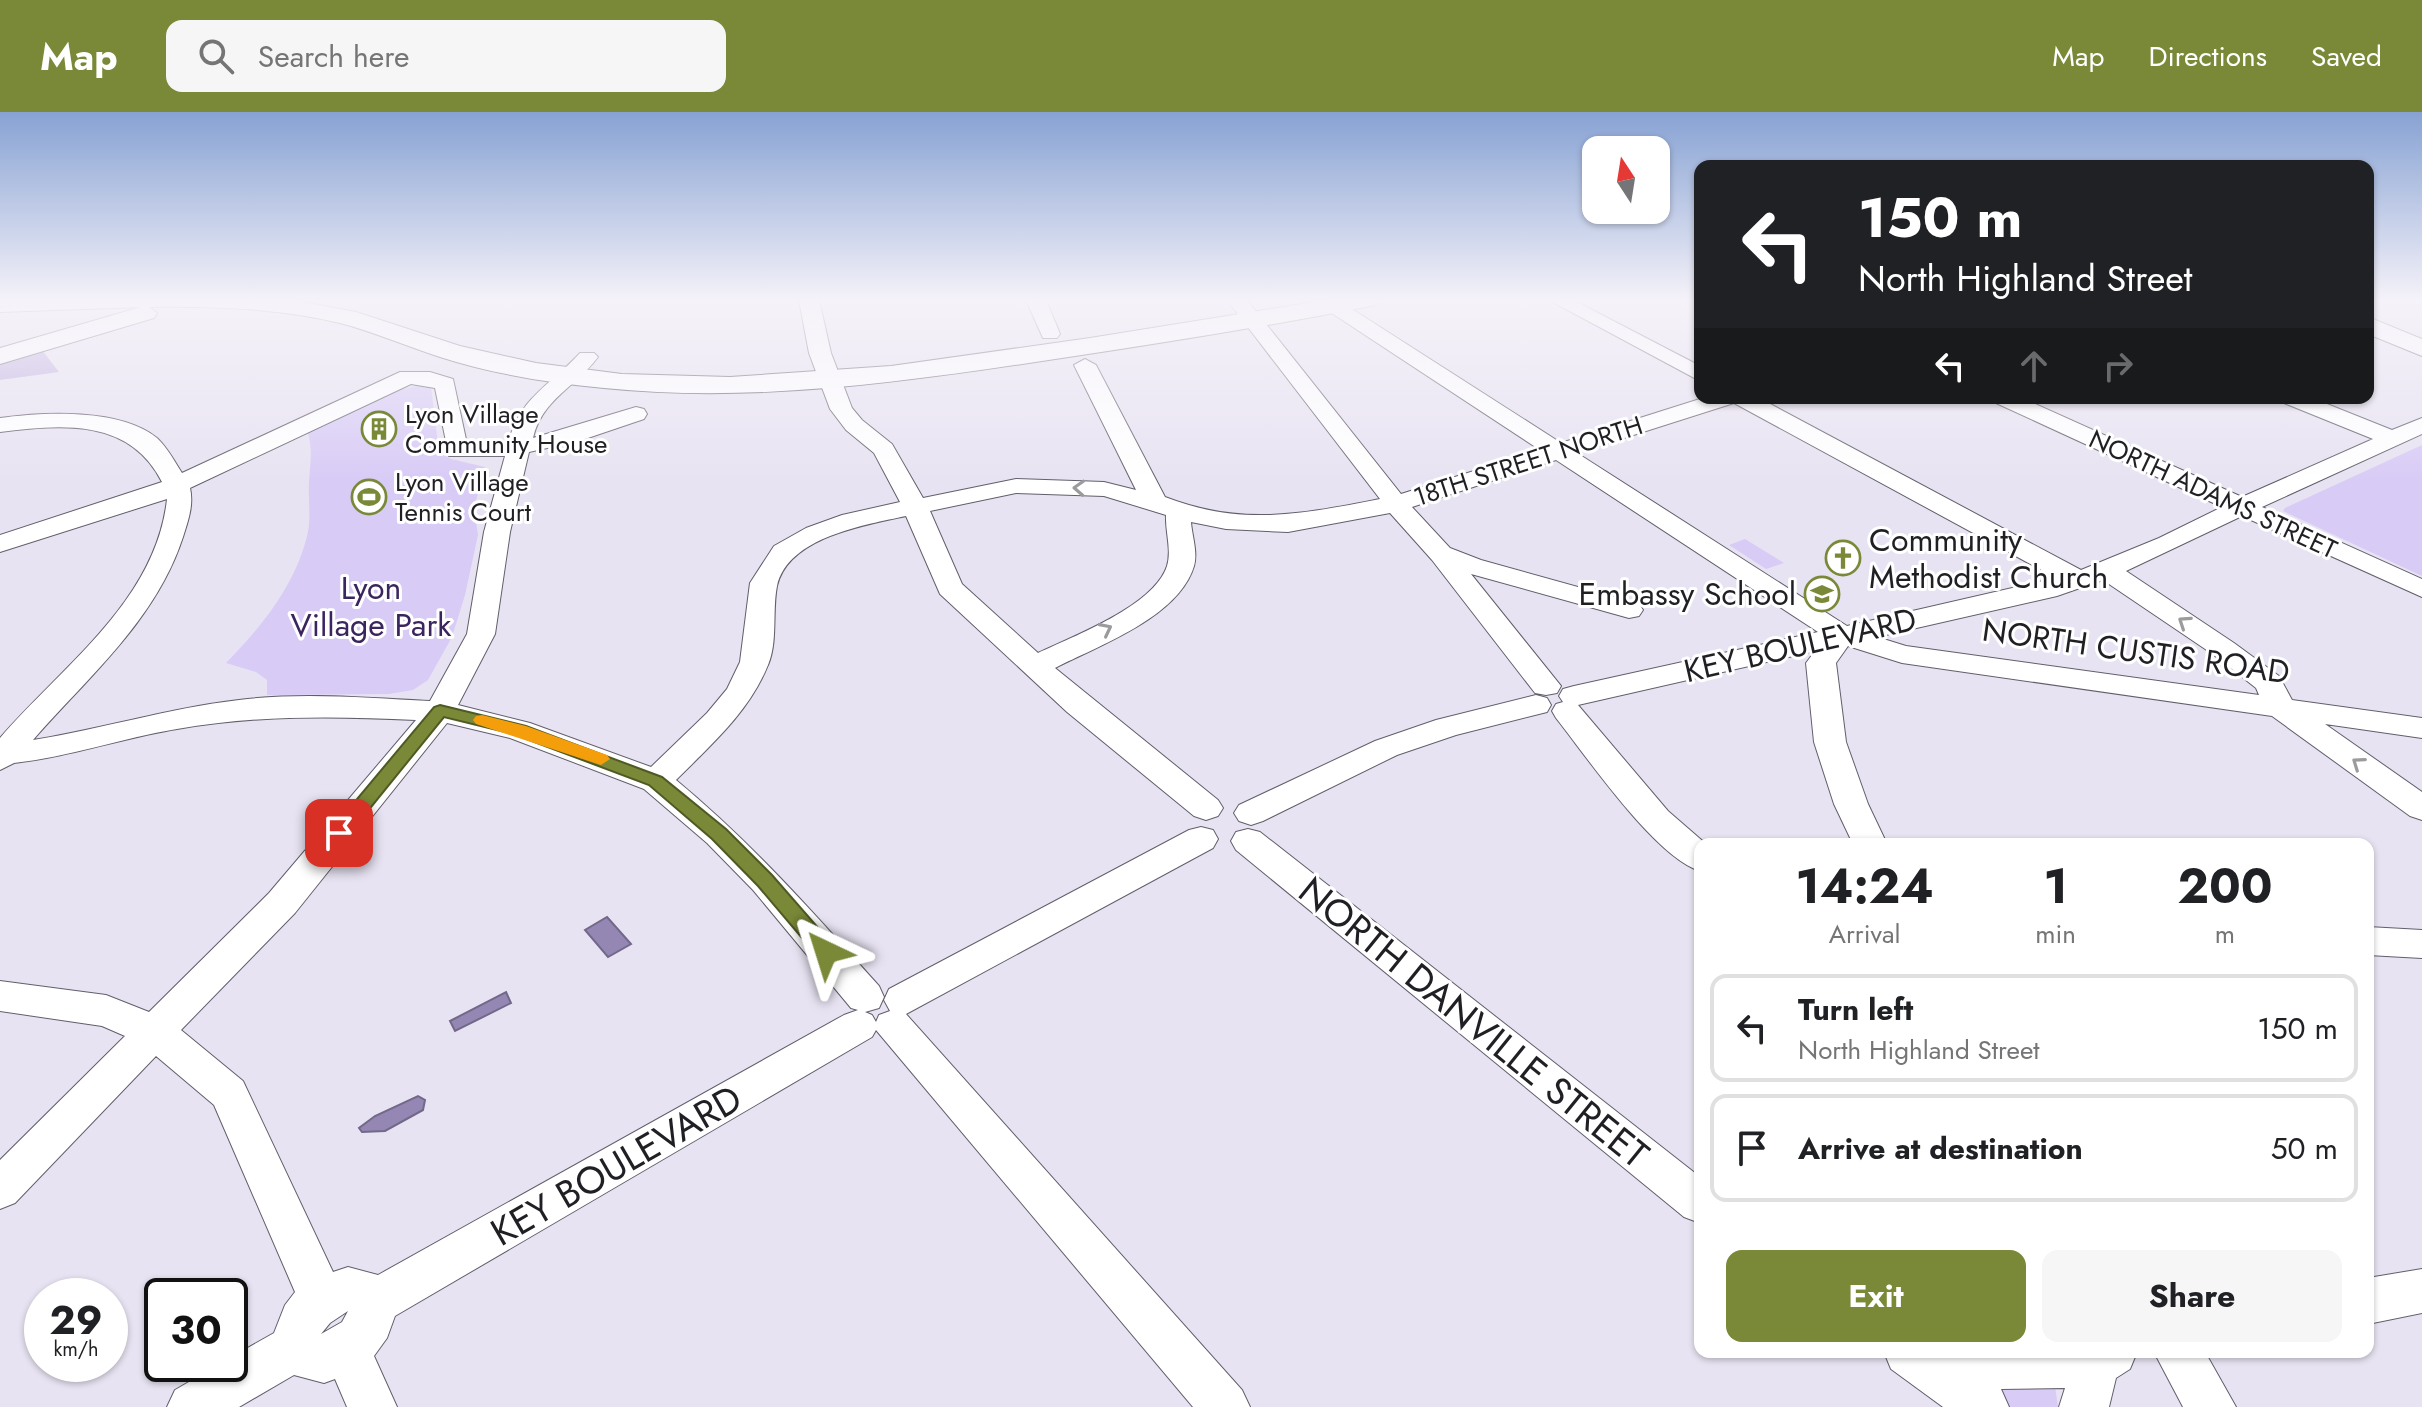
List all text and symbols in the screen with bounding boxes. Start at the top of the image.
search box [166,20,726,92]
text: Map [40,29,118,84]
icon: search [194,34,238,78]
text: Search here [258,35,410,78]
text: Map [2052,36,2104,77]
text: Directions [2148,36,2267,77]
text: Saved [2311,36,2382,77]
north arrow [1582,136,1670,224]
map controls [1582,136,1670,224]
text: 150 m [1858,177,2022,258]
icon: left [1726,192,1830,296]
text: North Highland Street [1858,252,2192,304]
icon: left [1928,344,1972,388]
icon: ahead [2012,344,2056,388]
icon: right [2096,344,2140,388]
place label: Lyon Village Community House [405,395,607,463]
street label: 18TH STREET NORTH [1409,406,1647,516]
building icon: Lyon Village Community House [360,410,398,448]
street label: NORTH ADAMS STREET [2083,420,2343,568]
place label: Lyon Village Tennis Court [395,463,532,531]
sports icon: Lyon Village Tennis Court [350,478,388,516]
one-way arrow [1072,480,1085,497]
place label: Community Methodist Church [1869,517,2108,600]
church icon: Community Methodist Church [1824,539,1862,577]
park label: Lyon Village Park [291,565,452,648]
place label: Embassy School [1579,571,1796,617]
school or university icon: Embassy School [1803,575,1841,613]
street label: KEY BOULEVARD [1679,596,1921,694]
street label: NORTH CUSTIS ROAD [1979,607,2293,695]
one-way arrow [2178,617,2192,632]
one-way arrow [1098,624,1113,639]
one-way arrow [2353,758,2367,773]
pin [305,799,373,867]
icon: arrive [317,811,361,855]
text: 14:24 [1795,852,1934,921]
text: 1 [2043,852,2068,921]
text: 200 [2177,852,2273,921]
street label: NORTH DANVILLE STREET [1287,863,1661,1181]
position arrow [784,910,868,994]
text: Arrival [1829,915,1900,953]
text: min [2035,915,2076,953]
text: m [2215,915,2235,953]
text: Turn left [1798,988,1913,1031]
icon: left [1730,1006,1774,1050]
text: 150 m [2257,1007,2338,1050]
text: North Highland Street [1798,1031,2040,1069]
street label: KEY BOULEVARD [480,1071,752,1259]
icon: arrive [1730,1126,1774,1170]
text: Arrive at destination [1798,1127,2083,1170]
text: 50 m [2271,1127,2338,1170]
button: Exit [1726,1250,2026,1342]
button: Share [2042,1250,2342,1342]
speed limit sign: 30 [144,1278,248,1382]
text: 29 [50,1291,103,1349]
text: km/h [53,1335,99,1364]

